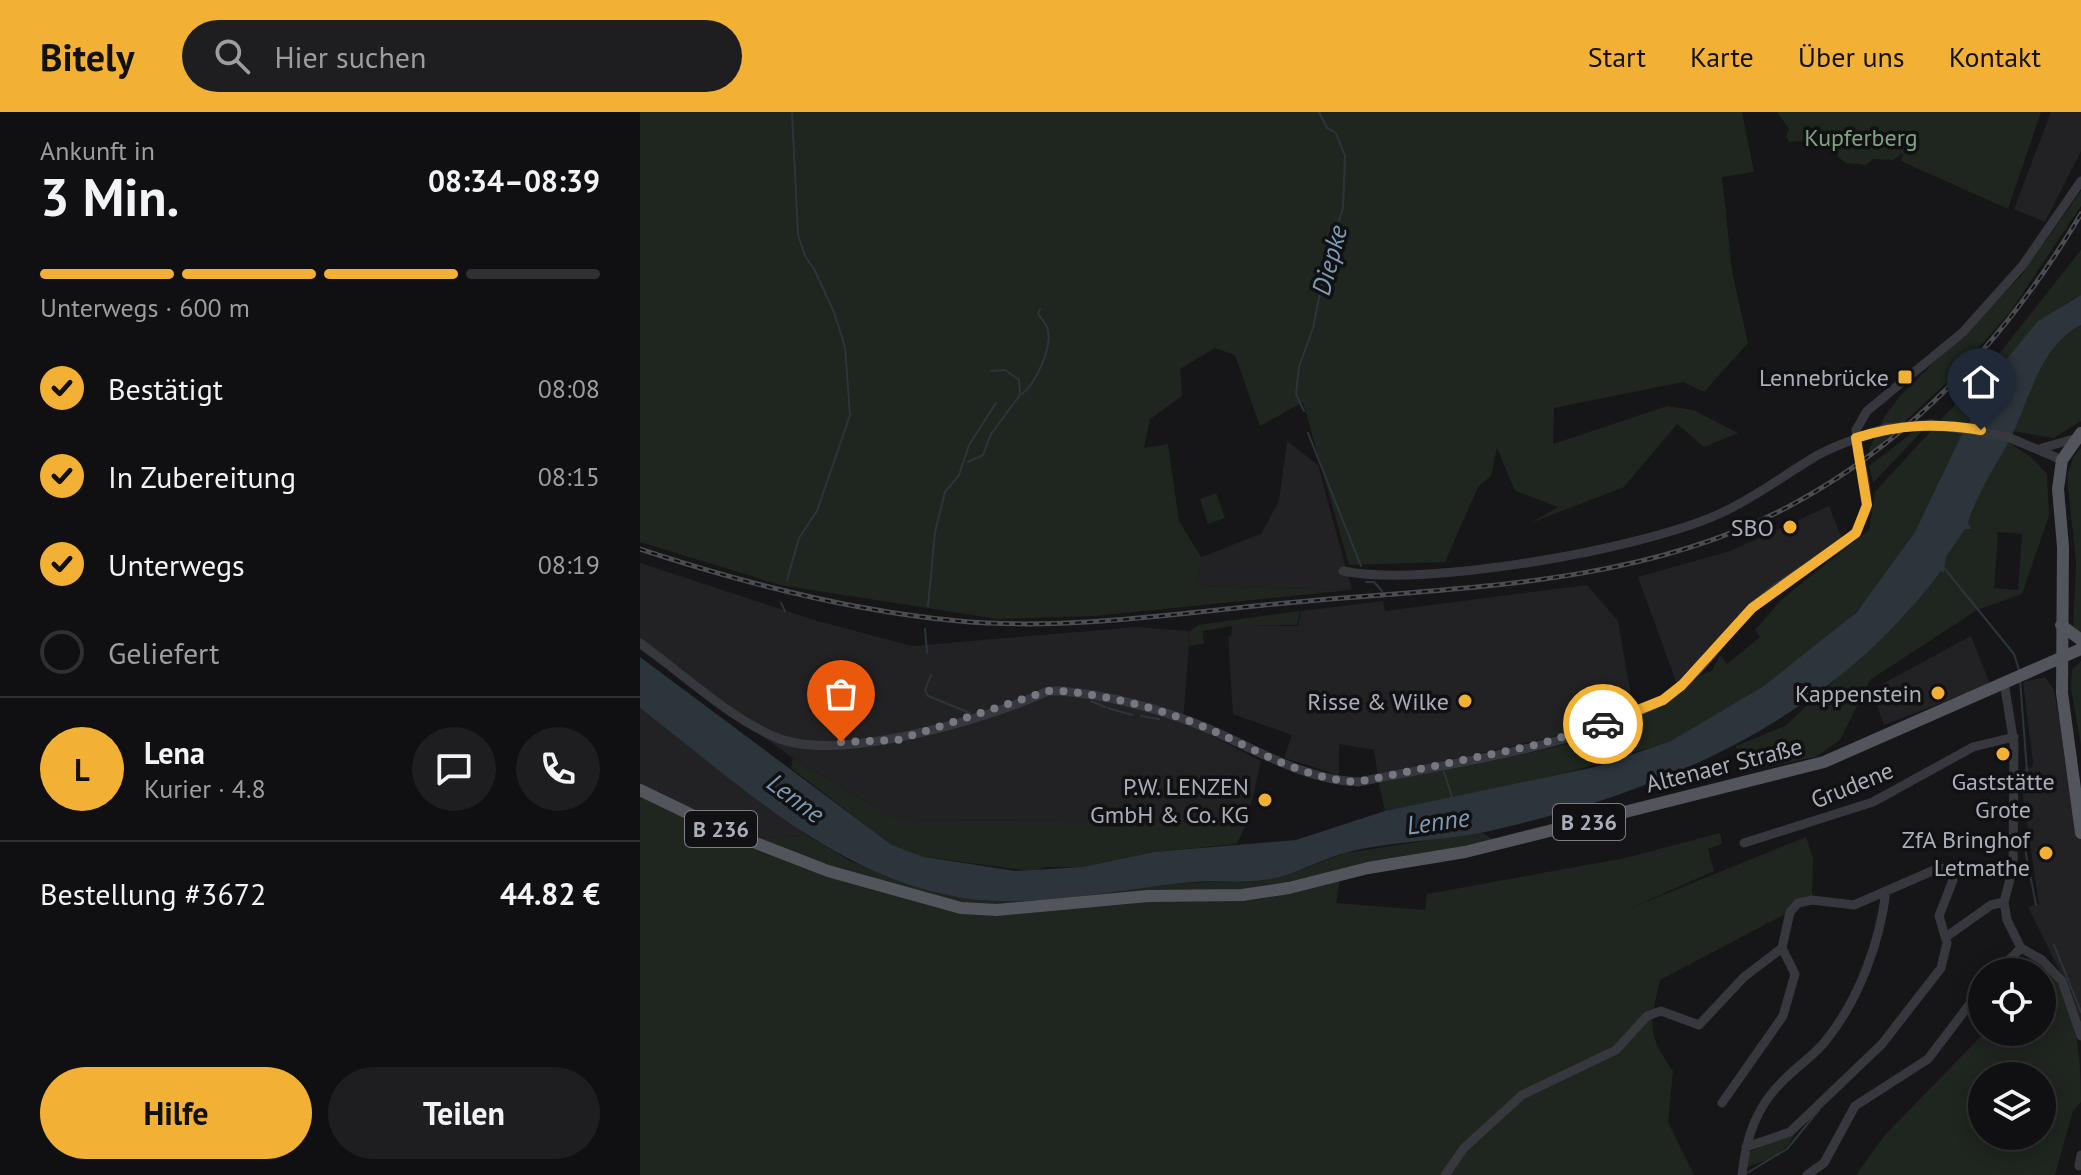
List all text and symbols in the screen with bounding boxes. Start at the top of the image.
search box [182,20,742,92]
text: Bitely [40,32,134,81]
icon: search [210,34,254,78]
text: Hier suchen [274,37,426,76]
text: Start [1588,38,1646,75]
text: Karte [1690,38,1754,75]
text: Über uns [1798,38,1905,75]
text: Kontakt [1949,38,2041,75]
park label: Kupferberg [1804,122,1918,153]
text: Ankunft in [40,134,155,167]
text: 08:34–08:39 [428,161,600,200]
text: 3 Min. [40,163,179,230]
water label: Diepke [1304,221,1354,299]
text: Unterwegs · 600 m [40,291,250,324]
pin [1947,348,2015,430]
icon: home [1959,360,2003,404]
place label: Lennebrücke [1759,362,1889,393]
icon: check [40,366,84,410]
marker: Lennebrücke [1896,368,1914,386]
text: Bestätigt [108,369,223,408]
text: 08:08 [538,372,600,405]
icon: check [40,454,84,498]
text: In Zubereitung [108,457,296,496]
text: 08:15 [538,460,600,493]
place label: SBO [1731,512,1774,543]
marker: SBO [1781,518,1799,536]
icon: check [40,542,84,586]
text: Unterwegs [108,545,245,584]
text: 08:19 [538,548,600,581]
text: Geliefert [108,633,219,672]
pin [807,660,875,742]
icon: bag [819,672,863,716]
place label: Kappenstein [1795,678,1922,709]
courier [1563,684,1643,764]
marker: Kappenstein [1929,684,1947,702]
place label: Risse & Wilke [1307,686,1449,717]
marker: Risse & Wilke [1456,692,1474,710]
icon: car [1581,702,1625,746]
button: chat [412,727,496,811]
button: phone [516,727,600,811]
street label: Altenaer Straße [1643,731,1805,799]
text: Lena [144,733,205,772]
marker: Gaststätte Grote [1994,745,2012,763]
text: L [74,750,90,789]
street label: Grudene [1806,754,1898,816]
water label: Lenne [761,766,831,830]
place label: Gaststätte Grote [1951,766,2055,825]
place label: P.W. LENZEN GmbH & Co. KG [1090,771,1249,830]
text: Kurier · 4.8 [144,772,266,805]
marker: P.W. LENZEN GmbH & Co. KG [1256,791,1274,809]
water label: Lenne [1404,800,1472,842]
road number: B 236 [1553,804,1625,840]
road number: B 236 [685,811,757,847]
place label: ZfA Bringhof Letmathe [1902,824,2031,883]
marker: ZfA Bringhof Letmathe [2037,844,2055,862]
text: Bestellung #3672 [40,874,266,913]
text: 44.82 € [500,874,600,913]
map controls [1968,958,2056,1150]
button: locate [1968,958,2056,1046]
button: layers [1968,1062,2056,1150]
button: Hilfe [40,1067,312,1159]
button: Teilen [328,1067,600,1159]

